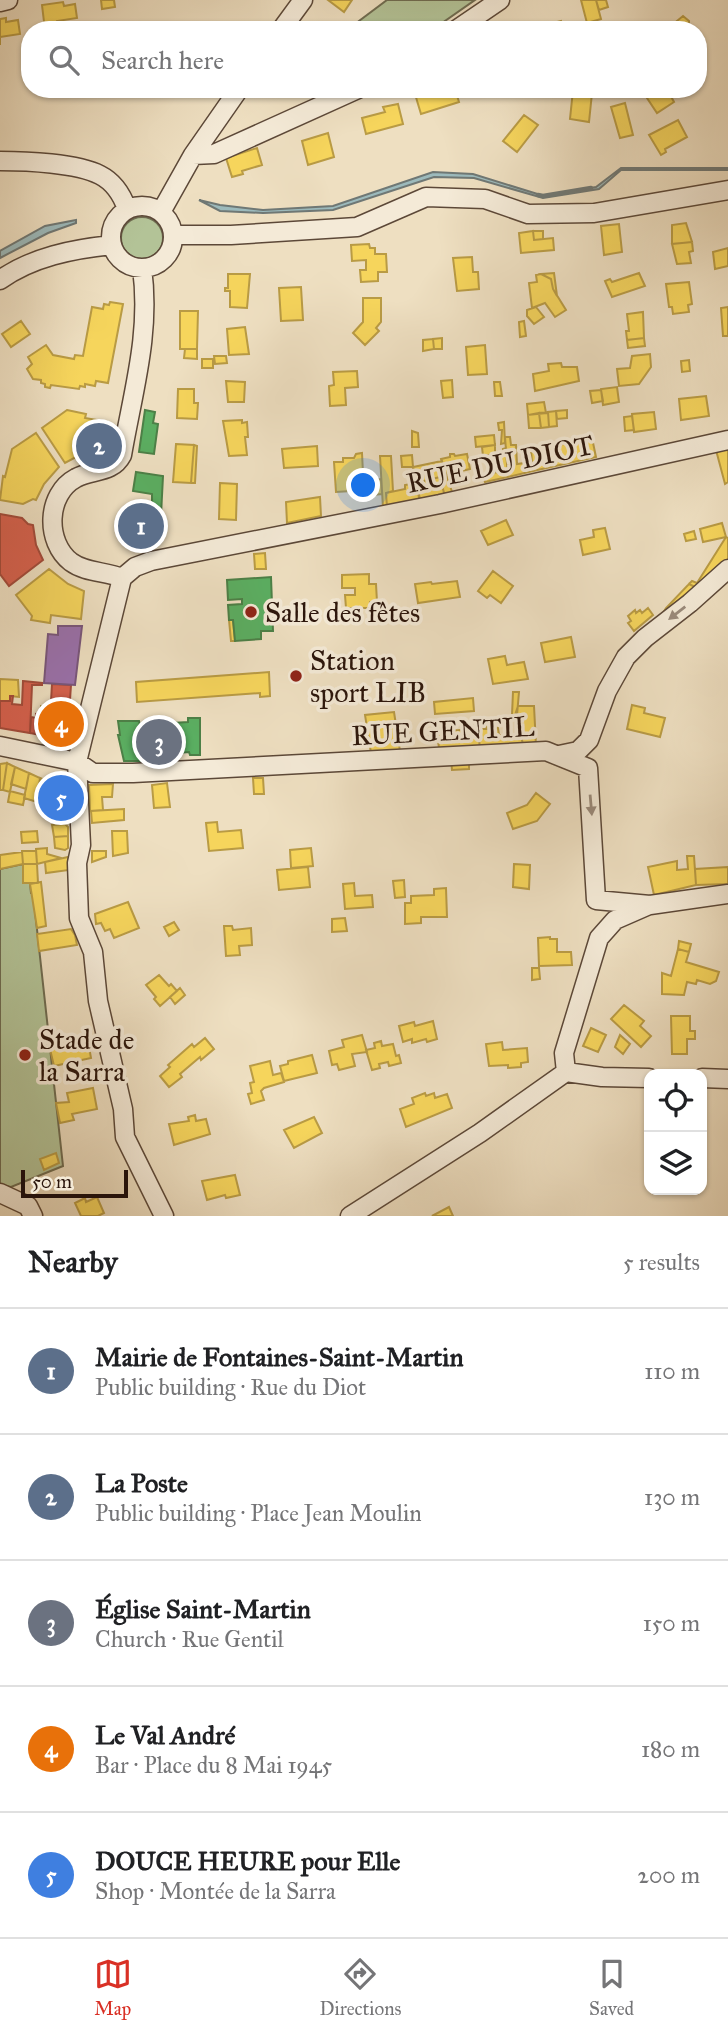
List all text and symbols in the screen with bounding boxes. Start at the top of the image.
search box [21,21,707,98]
icon: search [45,41,83,79]
text: Search here [101,44,224,76]
pin: 2 [76,420,122,472]
street label: RUE DU DIOT [403,427,597,501]
your location [346,468,380,502]
pin: 1 [118,500,164,552]
place label: Salle des fêtes [265,595,420,630]
marker: Salle des fêtes [243,604,259,620]
one-way arrow [668,606,686,621]
place label: Station sport LIB [310,643,426,710]
marker: Station sport LIB [288,668,304,684]
pin: 4 [38,698,84,750]
street label: RUE GENTIL [351,709,536,753]
pin: 3 [136,716,182,768]
pin: 5 [38,772,84,824]
one-way arrow [586,794,597,816]
place label: Stade de la Sarra [39,1022,134,1089]
marker: Stade de la Sarra [17,1047,33,1063]
map controls [644,1069,707,1195]
button: locate [644,1069,707,1132]
button: layers [644,1132,707,1195]
scale bar [21,1167,128,1199]
text: 50 m [32,1170,72,1193]
text: Nearby [28,1244,118,1280]
text: 5 results [623,1248,700,1276]
text: Mairie de Fontaines-Saint-Martin [95,1341,464,1373]
text: 1 [46,1357,56,1385]
text: 110 m [644,1357,700,1385]
text: Public building · Rue du Diot [95,1373,366,1401]
text: La Poste [95,1467,188,1499]
text: 2 [45,1483,57,1511]
text: 130 m [644,1483,700,1511]
text: Public building · Place Jean Moulin [95,1499,422,1527]
text: Église Saint-Martin [95,1593,311,1625]
text: 3 [46,1609,56,1637]
text: 150 m [643,1609,700,1637]
text: Church · Rue Gentil [95,1625,284,1653]
text: Le Val André [95,1719,235,1751]
text: 4 [45,1735,57,1763]
text: 180 m [641,1735,700,1763]
text: Bar · Place du 8 Mai 1945 [95,1751,332,1779]
text: DOUCE HEURE pour Elle [95,1845,400,1877]
text: 5 [46,1861,56,1889]
text: 200 m [638,1861,700,1889]
text: Shop · Montée de la Sarra [95,1877,336,1905]
tab: Map [94,1955,132,2020]
tab: Directions [319,1955,401,2020]
tab: Saved [589,1955,634,2020]

